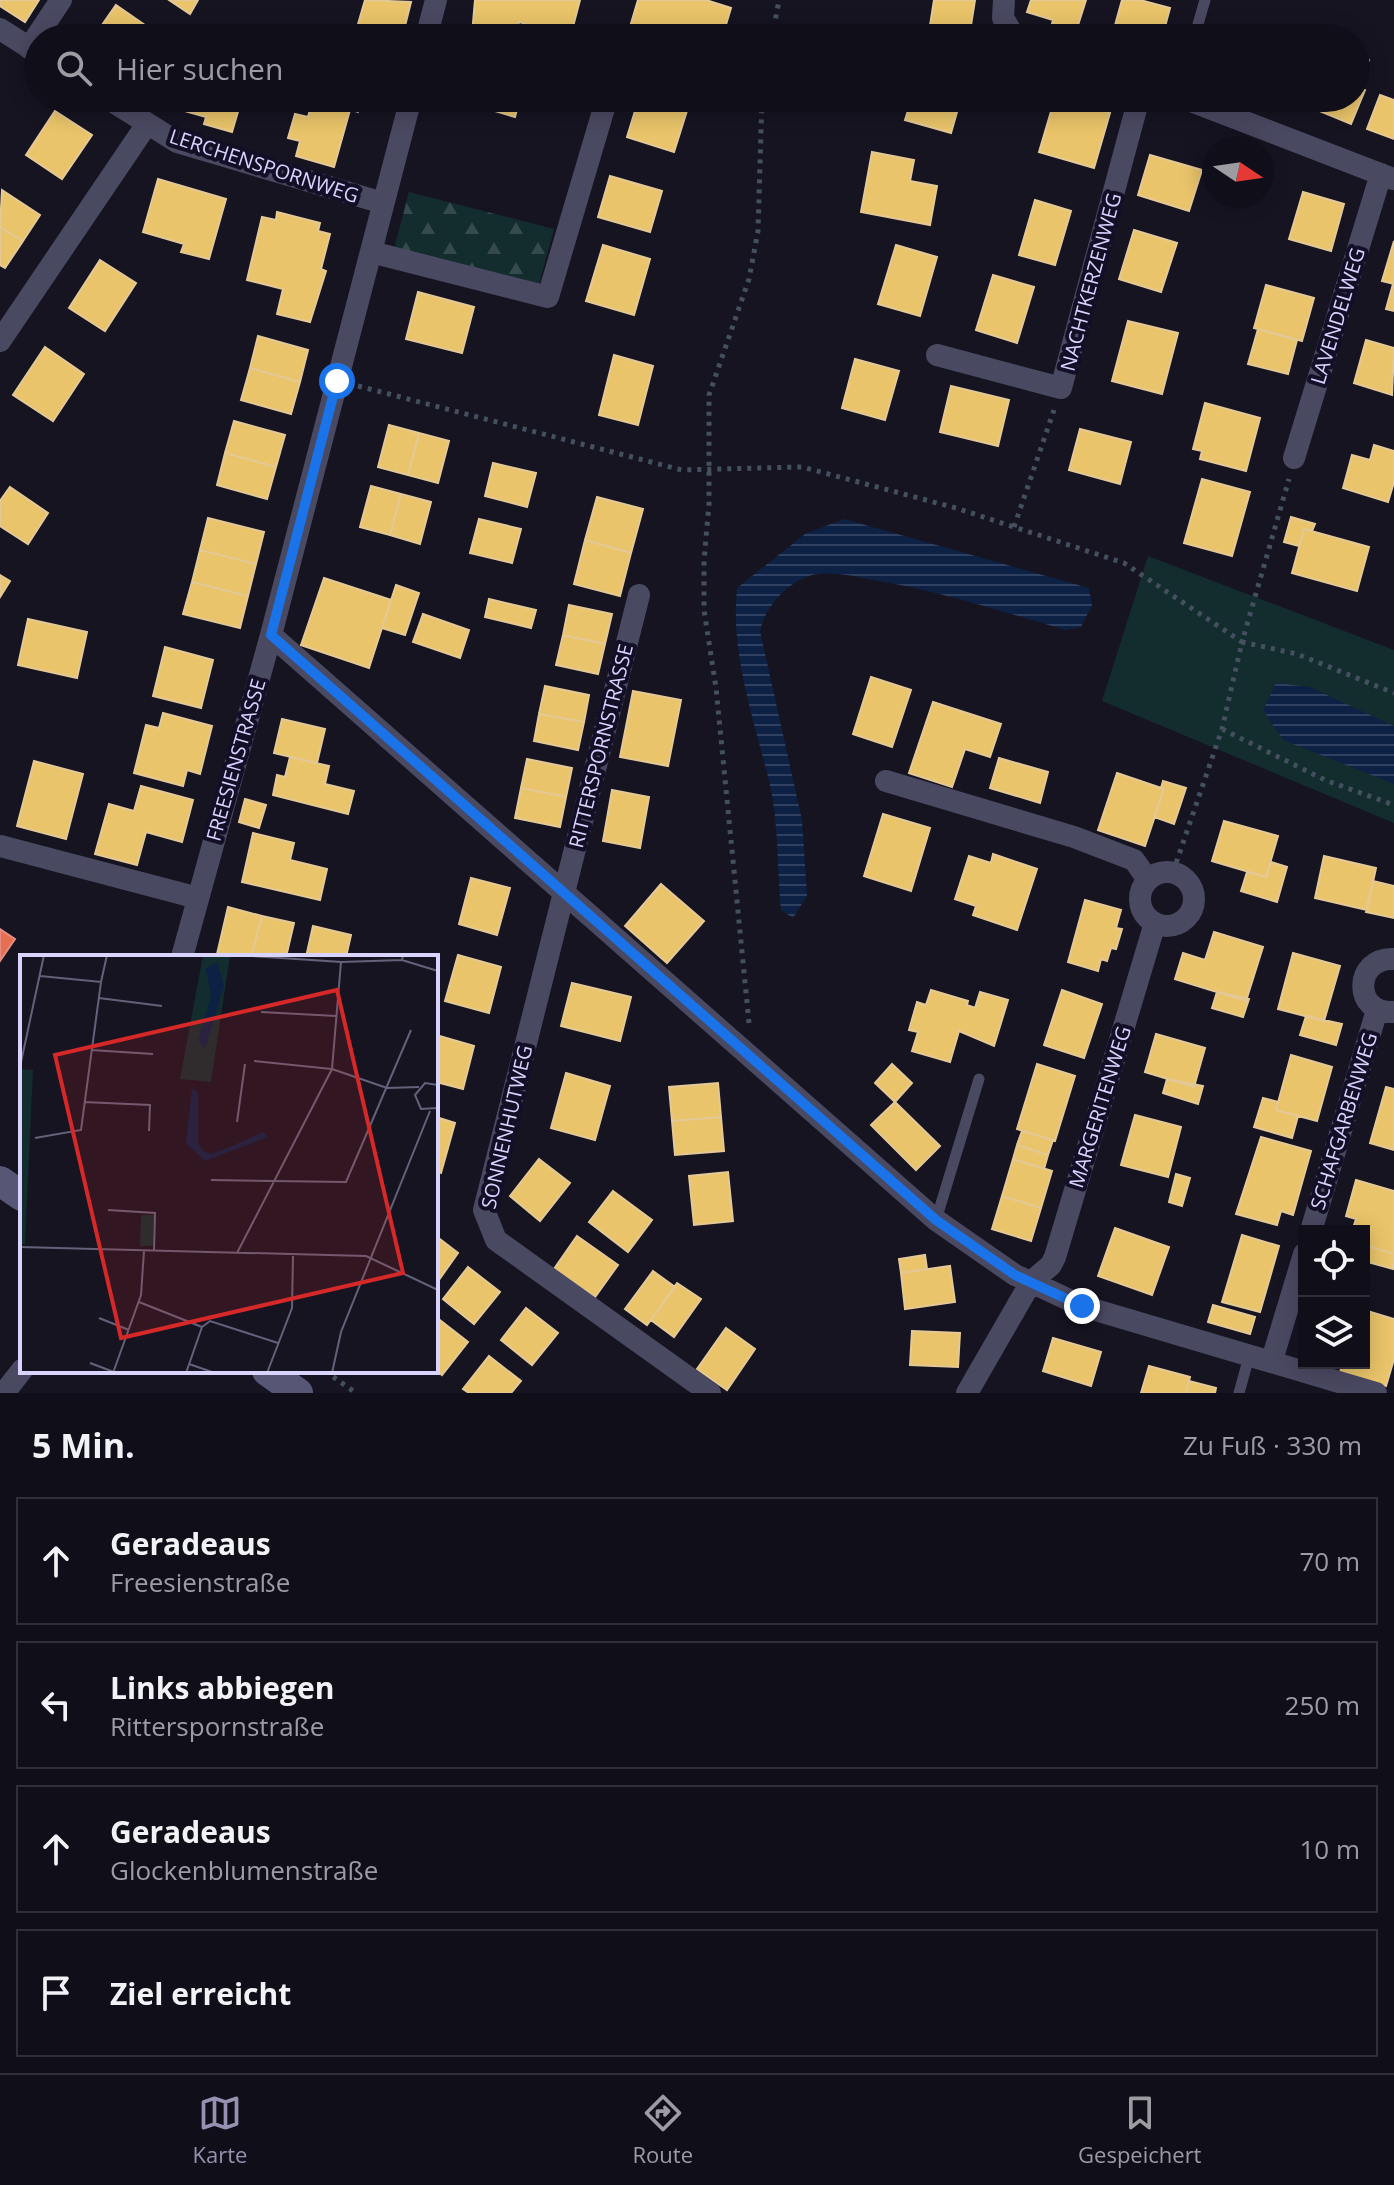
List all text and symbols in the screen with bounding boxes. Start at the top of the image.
search box [24,24,1370,112]
icon: search [52,46,96,90]
text: Hier suchen [116,48,283,89]
street label: LERCHENSPORNWEG [166,122,362,209]
north arrow [1202,136,1274,208]
street label: NACHTKERZENWEG [1054,190,1127,374]
street label: LAVENDELWEG [1304,244,1371,387]
route start [319,363,355,399]
street label: RITTERSPORNSTRASSE [562,641,639,851]
street label: FREESIENSTRASSE [199,676,272,844]
inset map [20,955,438,1373]
street label: MARGERITENWEG [1062,1023,1137,1191]
street label: SCHAFGARBENWEG [1304,1029,1383,1213]
street label: SONNENHUTWEG [475,1042,538,1211]
map controls [1298,1225,1370,1369]
button: locate [1298,1225,1370,1297]
route end [1064,1288,1100,1324]
button: layers [1298,1297,1370,1369]
text: 5 Min. [32,1422,135,1468]
text: Zu Fuß · 330 m [1183,1427,1362,1463]
text: Geradeaus [110,1523,271,1564]
icon: ahead [34,1539,78,1583]
text: 70 m [1299,1543,1360,1579]
text: Freesienstraße [110,1564,290,1600]
text: Links abbiegen [110,1667,335,1708]
icon: left [34,1683,78,1727]
text: 250 m [1285,1687,1360,1723]
text: Ritterspornstraße [110,1708,324,1744]
text: Geradeaus [110,1811,271,1852]
icon: ahead [34,1827,78,1871]
text: 10 m [1299,1831,1360,1867]
text: Glockenblumenstraße [110,1852,378,1888]
icon: arrive [34,1971,78,2015]
text: Ziel erreicht [110,1973,291,2014]
tab: Karte [193,2091,247,2169]
tab: Route [632,2091,693,2169]
tab: Gespeichert [1078,2091,1201,2169]

